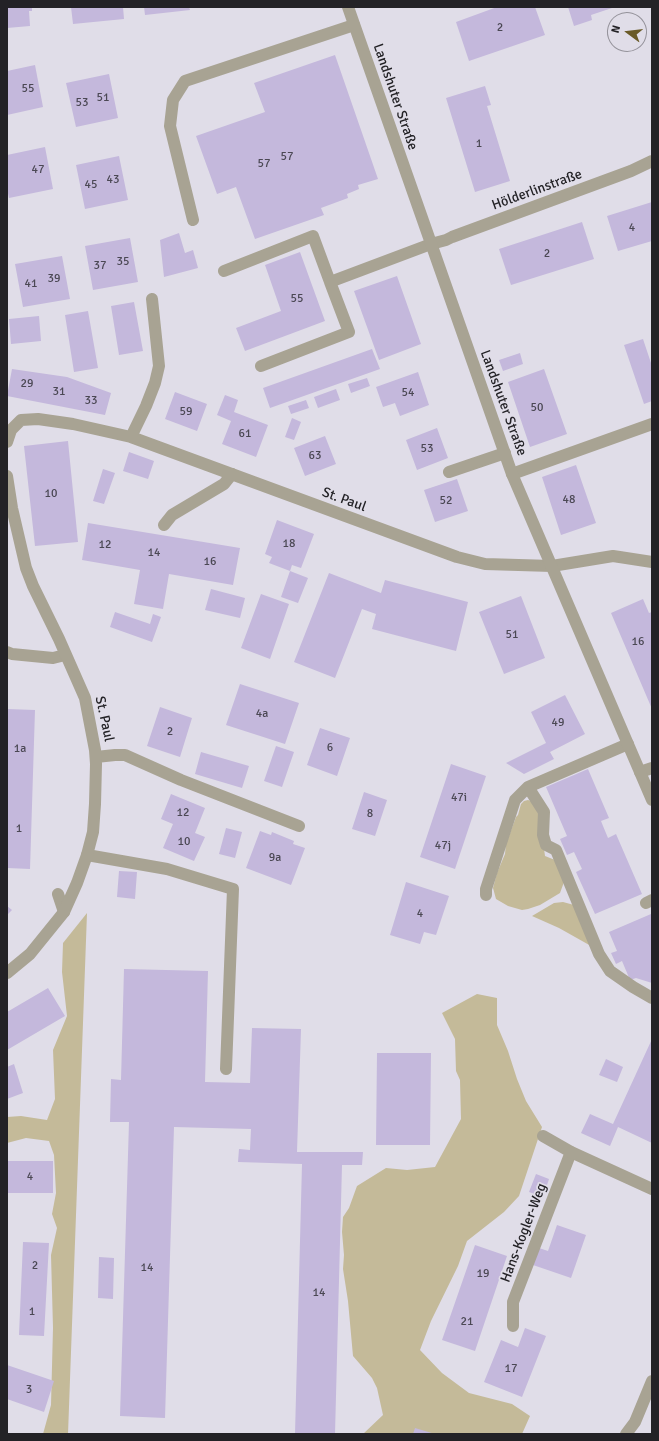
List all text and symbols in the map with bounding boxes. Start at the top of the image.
north arrow [607,12,647,52]
house number: 2 [497,21,503,35]
text: N [609,24,623,34]
street label: Landshuter Straße [369,42,421,152]
house number: 55 [22,82,34,96]
house number: 51 [97,91,109,105]
house number: 53 [76,96,88,110]
house number: 1 [476,137,482,151]
house number: 57 [281,150,293,164]
house number: 57 [258,157,270,171]
house number: 47 [32,163,44,177]
street label: Hölderlinstraße [490,166,584,214]
house number: 43 [107,173,119,187]
house number: 45 [85,178,97,192]
house number: 4 [629,221,635,235]
house number: 2 [544,247,550,261]
house number: 35 [117,255,129,269]
house number: 37 [94,259,106,273]
house number: 39 [48,272,60,286]
house number: 41 [25,277,37,291]
house number: 55 [291,292,303,306]
street label: Landshuter Straße [476,348,530,458]
house number: 29 [21,377,33,391]
house number: 31 [53,385,65,399]
house number: 54 [402,386,414,400]
house number: 33 [85,394,97,408]
house number: 50 [531,401,543,415]
house number: 59 [180,405,192,419]
house number: 61 [239,427,251,441]
house number: 53 [421,442,433,456]
house number: 63 [309,449,321,463]
street label: St. Paul [320,484,368,516]
house number: 10 [45,487,57,501]
house number: 48 [563,493,575,507]
house number: 52 [440,494,452,508]
house number: 18 [283,537,295,551]
house number: 12 [99,538,111,552]
house number: 14 [148,546,160,560]
house number: 16 [204,555,216,569]
house number: 51 [506,628,518,642]
house number: 16 [632,635,644,649]
street label: St. Paul [91,695,117,743]
house number: 4a [256,707,268,721]
house number: 49 [552,716,564,730]
house number: 2 [167,725,173,739]
house number: 6 [327,741,333,755]
house number: 1a [14,742,26,756]
house number: 47i [451,791,467,805]
house number: 12 [177,806,189,820]
house number: 8 [367,807,373,821]
house number: 1 [16,822,22,836]
house number: 10 [178,835,190,849]
house number: 47j [435,839,451,853]
house number: 9a [269,851,281,865]
house number: 4 [417,907,423,921]
house number: 4 [27,1170,33,1184]
street label: Hans-Kogler-Weg [497,1181,551,1285]
house number: 2 [32,1259,38,1273]
house number: 14 [141,1261,153,1275]
house number: 19 [477,1267,489,1281]
house number: 14 [313,1286,325,1300]
house number: 1 [29,1305,35,1319]
house number: 21 [461,1315,473,1329]
house number: 17 [505,1362,517,1376]
house number: 3 [26,1383,32,1397]

